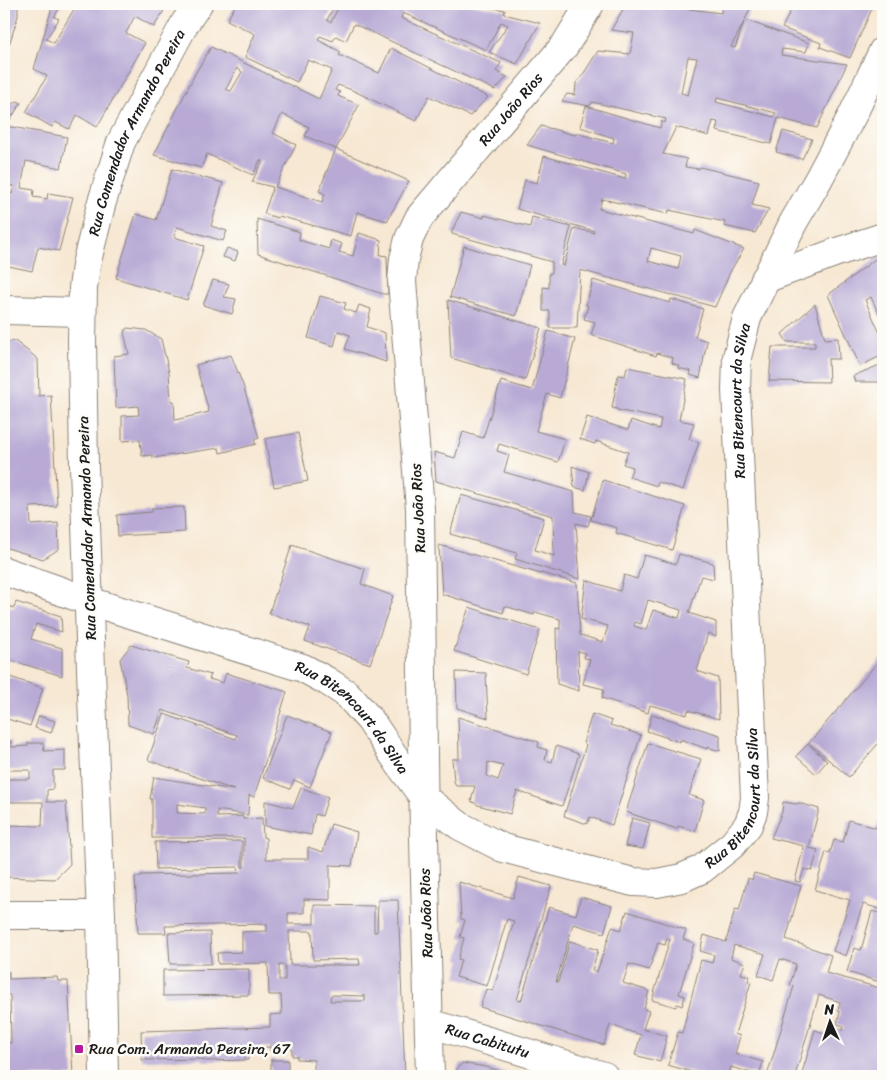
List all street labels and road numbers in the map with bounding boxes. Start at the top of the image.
street label: Rua Comendador Armando Pereira [81,24,193,239]
street label: Rua João Rios [472,67,550,152]
street label: Rua Bitencourt da Silva [723,320,758,479]
street label: Rua Comendador Armando Pereira [70,415,104,640]
street label: Rua João Rios [403,463,433,553]
street label: Rua Bitencourt da Silva [292,653,416,780]
street label: Rua Bitencourt da Silva [699,727,768,875]
street label: Rua João Rios [411,868,441,958]
street label: Rua Cabitutu [442,1016,533,1066]

